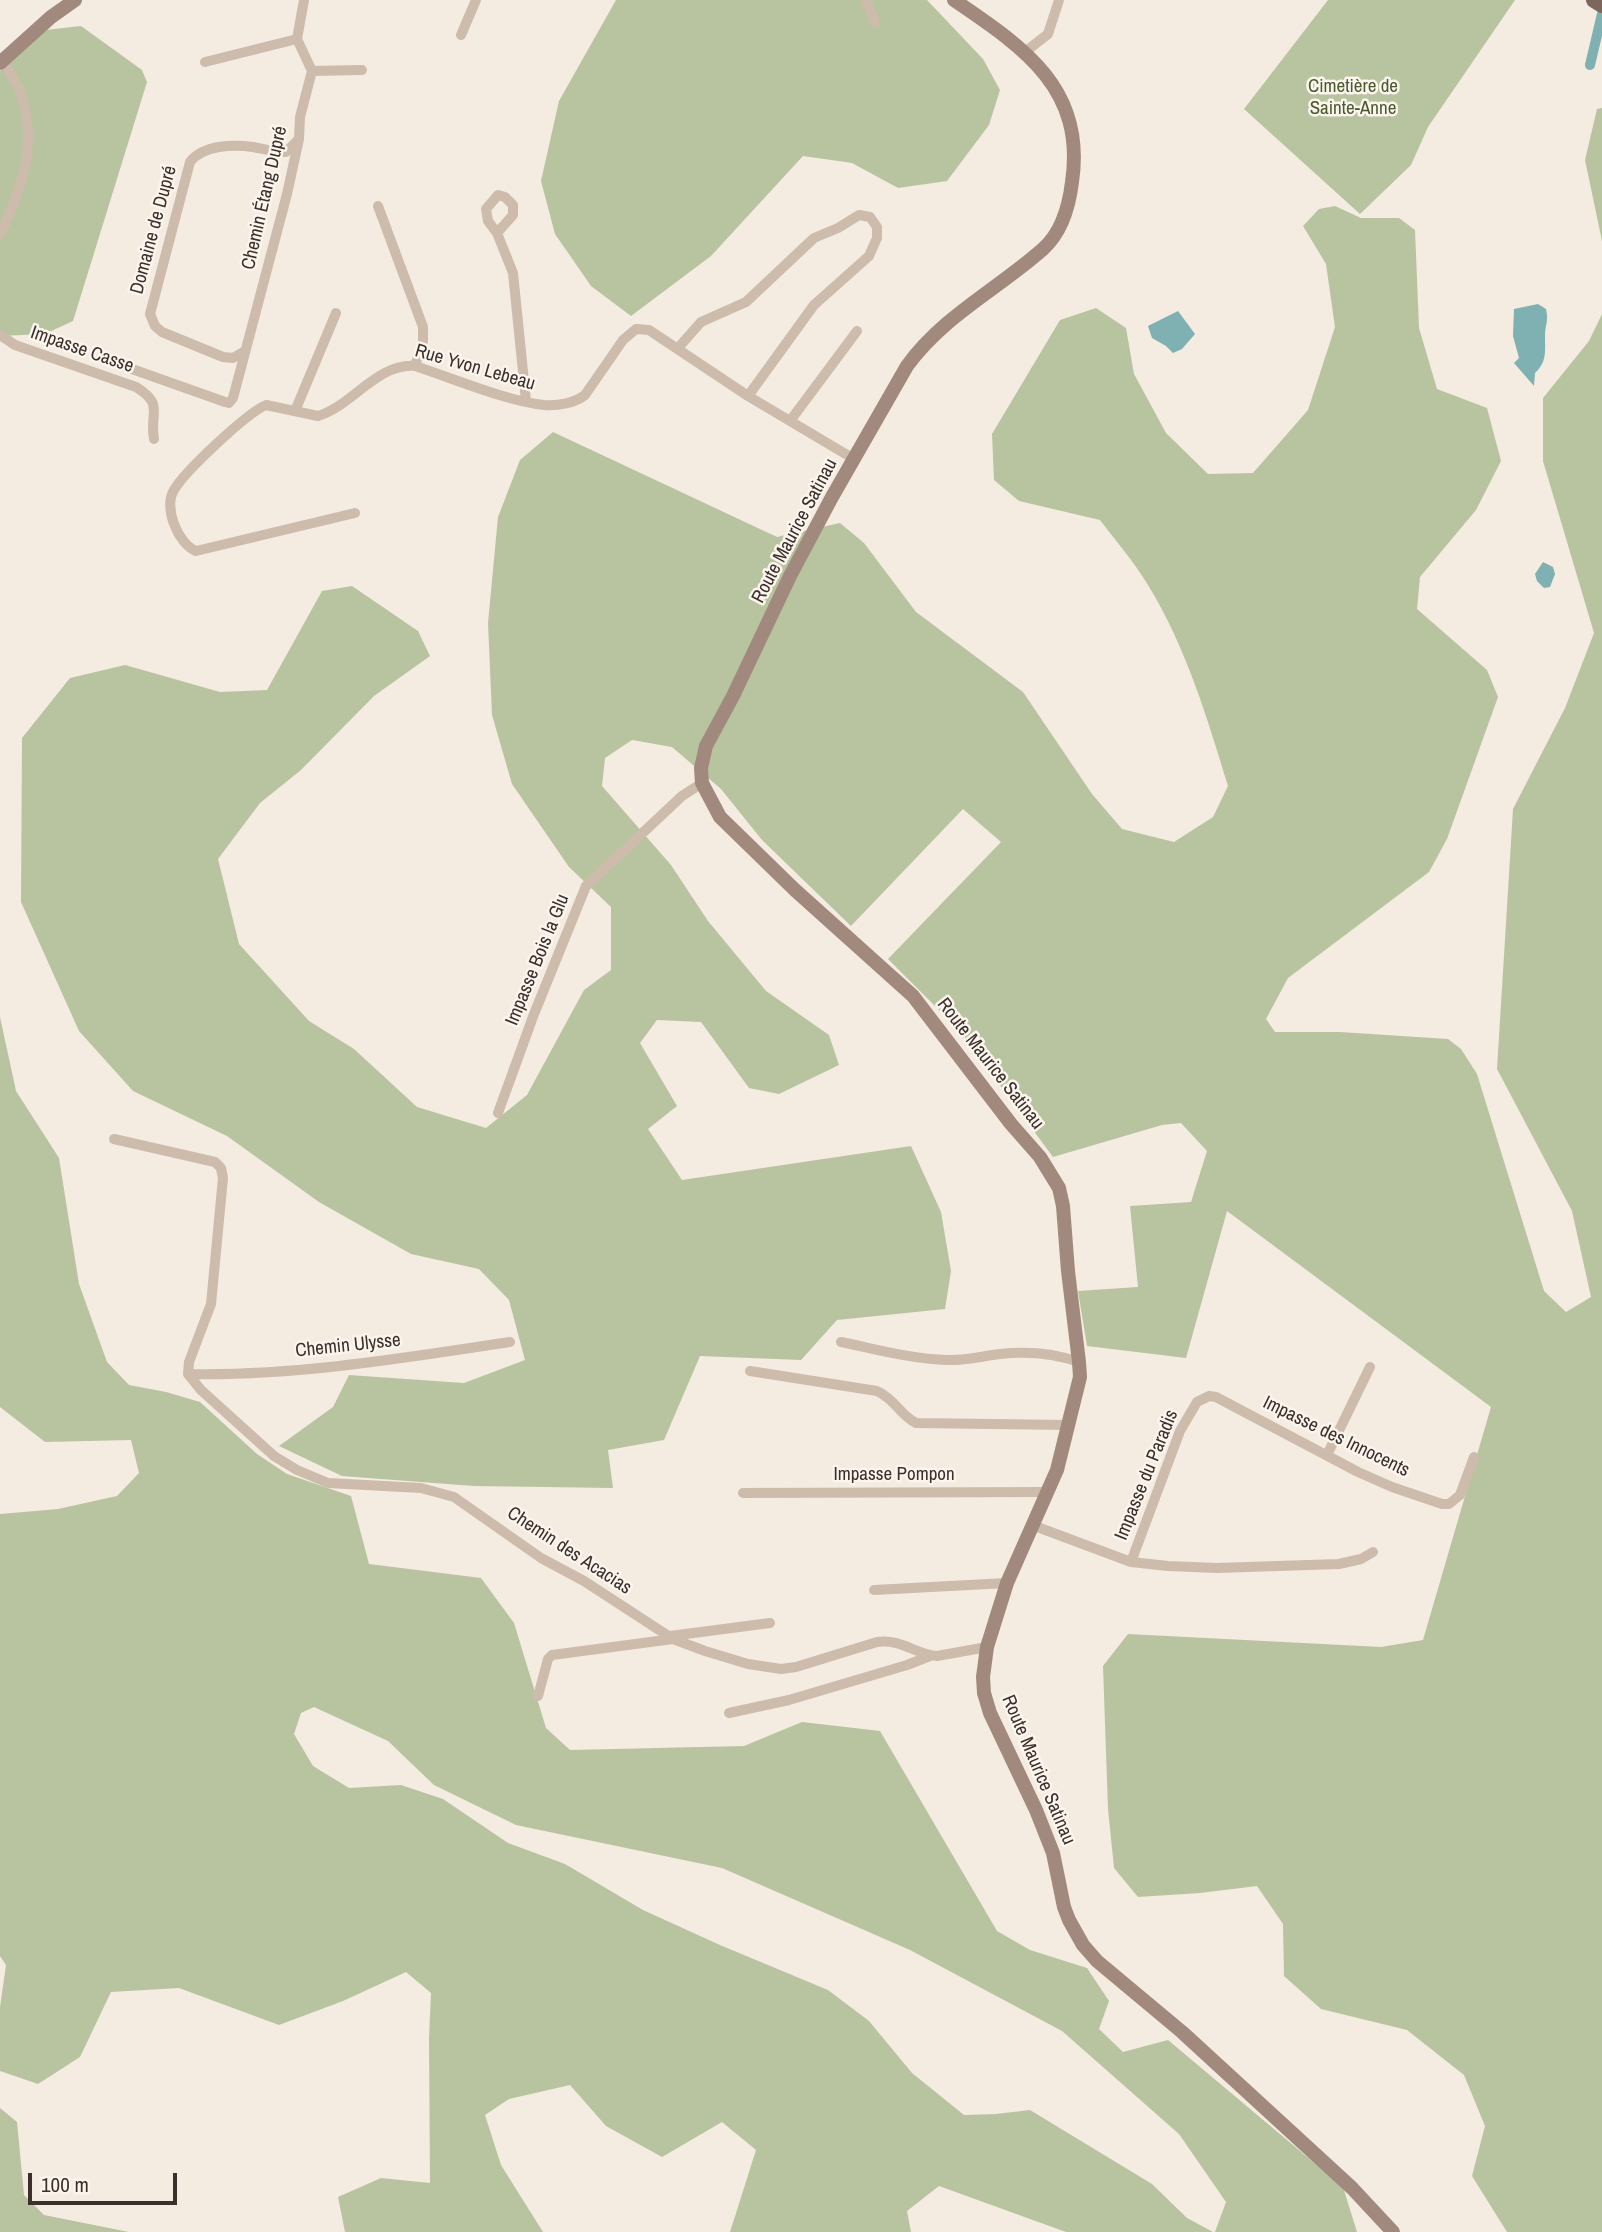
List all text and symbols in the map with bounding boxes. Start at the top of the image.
park label: Cimetière de Sainte-Anne [1308,76,1398,120]
street label: Chemin Étang Dupré [237,124,293,272]
street label: Domaine de Dupré [126,163,182,297]
street label: Impasse Casse [28,322,136,378]
street label: Rue Yvon Lebeau [412,340,538,396]
street label: Route Maurice Satinau [747,455,843,607]
street label: Impasse Bois la Glu [501,891,575,1029]
street label: Route Maurice Satinau [932,994,1048,1134]
street label: Chemin Ulysse [294,1329,402,1363]
street label: Impasse des Innocents [1259,1392,1413,1482]
street label: Impasse du Paradis [1110,1406,1184,1544]
street label: Impasse Pompon [833,1464,955,1486]
street label: Chemin des Acacias [503,1502,635,1600]
street label: Route Maurice Satinau [996,1692,1080,1848]
scale bar [32,2158,180,2202]
text: 100 m [41,2170,89,2199]

